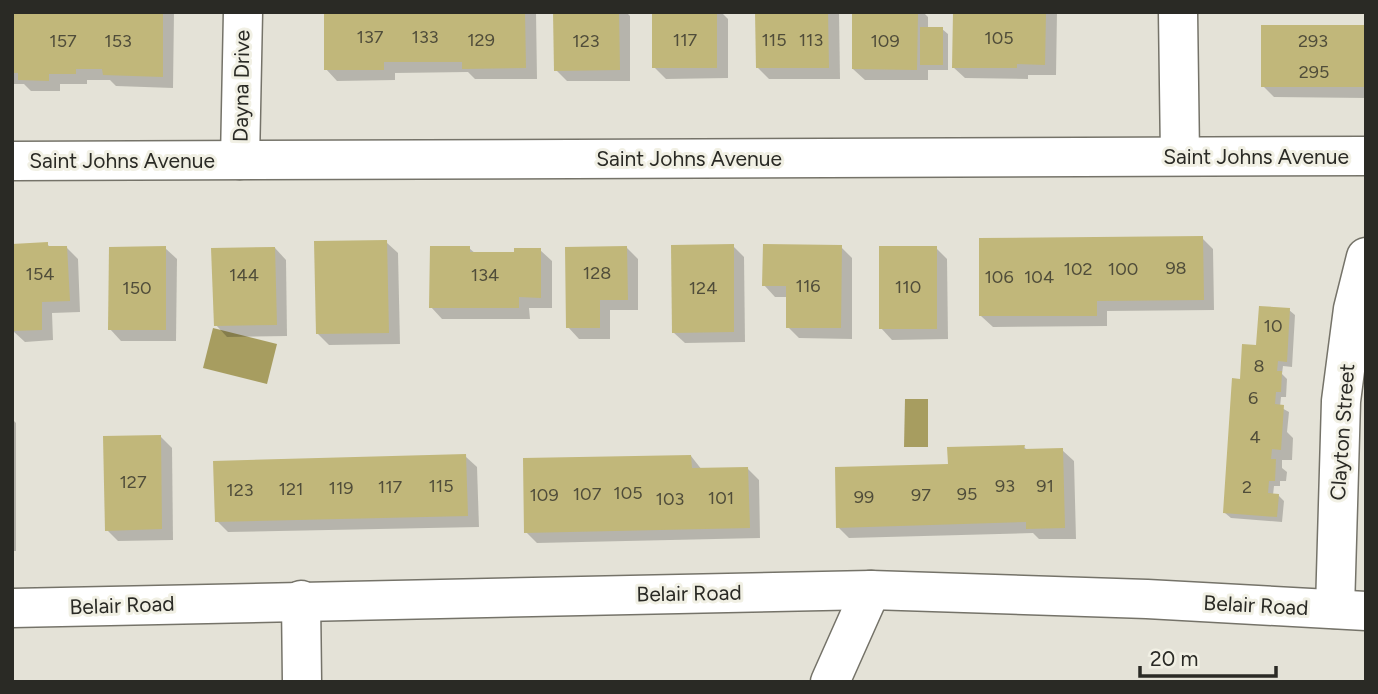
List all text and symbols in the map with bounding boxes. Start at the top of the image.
house number: 137 [357,26,384,48]
house number: 133 [411,26,439,48]
house number: 105 [984,27,1014,49]
house number: 129 [467,29,495,51]
house number: 117 [673,29,698,51]
house number: 115 [761,29,787,51]
house number: 113 [799,29,823,51]
house number: 157 [49,30,77,52]
house number: 153 [104,30,132,52]
street label: Dayna Drive [228,30,254,142]
house number: 123 [572,30,600,52]
house number: 109 [870,30,900,52]
house number: 293 [1298,30,1328,52]
house number: 295 [1299,61,1329,83]
street label: Saint Johns Avenue [1163,144,1349,169]
street label: Saint Johns Avenue [596,146,782,171]
street label: Saint Johns Avenue [29,148,215,173]
house number: 98 [1165,257,1187,279]
house number: 102 [1063,258,1093,280]
house number: 100 [1108,258,1138,280]
house number: 128 [583,262,611,284]
house number: 154 [26,263,54,285]
house number: 144 [229,264,259,286]
house number: 134 [471,264,499,286]
house number: 106 [984,266,1014,288]
house number: 104 [1024,266,1054,288]
house number: 116 [795,275,821,297]
house number: 110 [895,276,921,298]
house number: 150 [122,277,152,299]
house number: 124 [689,277,717,299]
house number: 10 [1264,315,1282,337]
house number: 8 [1253,355,1265,377]
street label: Clayton Street [1325,363,1359,501]
house number: 6 [1248,387,1258,409]
house number: 4 [1249,426,1261,448]
house number: 127 [119,471,147,493]
house number: 115 [428,475,454,497]
house number: 93 [995,475,1015,497]
house number: 91 [1036,475,1054,497]
house number: 117 [378,476,403,498]
house number: 2 [1242,476,1252,498]
house number: 119 [328,477,354,499]
house number: 121 [279,478,303,500]
house number: 123 [226,479,254,501]
house number: 105 [613,482,643,504]
house number: 107 [573,483,602,505]
house number: 95 [957,483,977,505]
house number: 109 [529,484,559,506]
house number: 97 [911,484,931,506]
house number: 99 [854,486,874,508]
house number: 101 [708,487,734,509]
house number: 103 [656,488,684,510]
street label: Belair Road [636,580,742,606]
street label: Belair Road [1203,590,1309,620]
street label: Belair Road [69,591,175,619]
scale bar [1140,634,1276,678]
text: 20 m [1150,646,1198,671]

